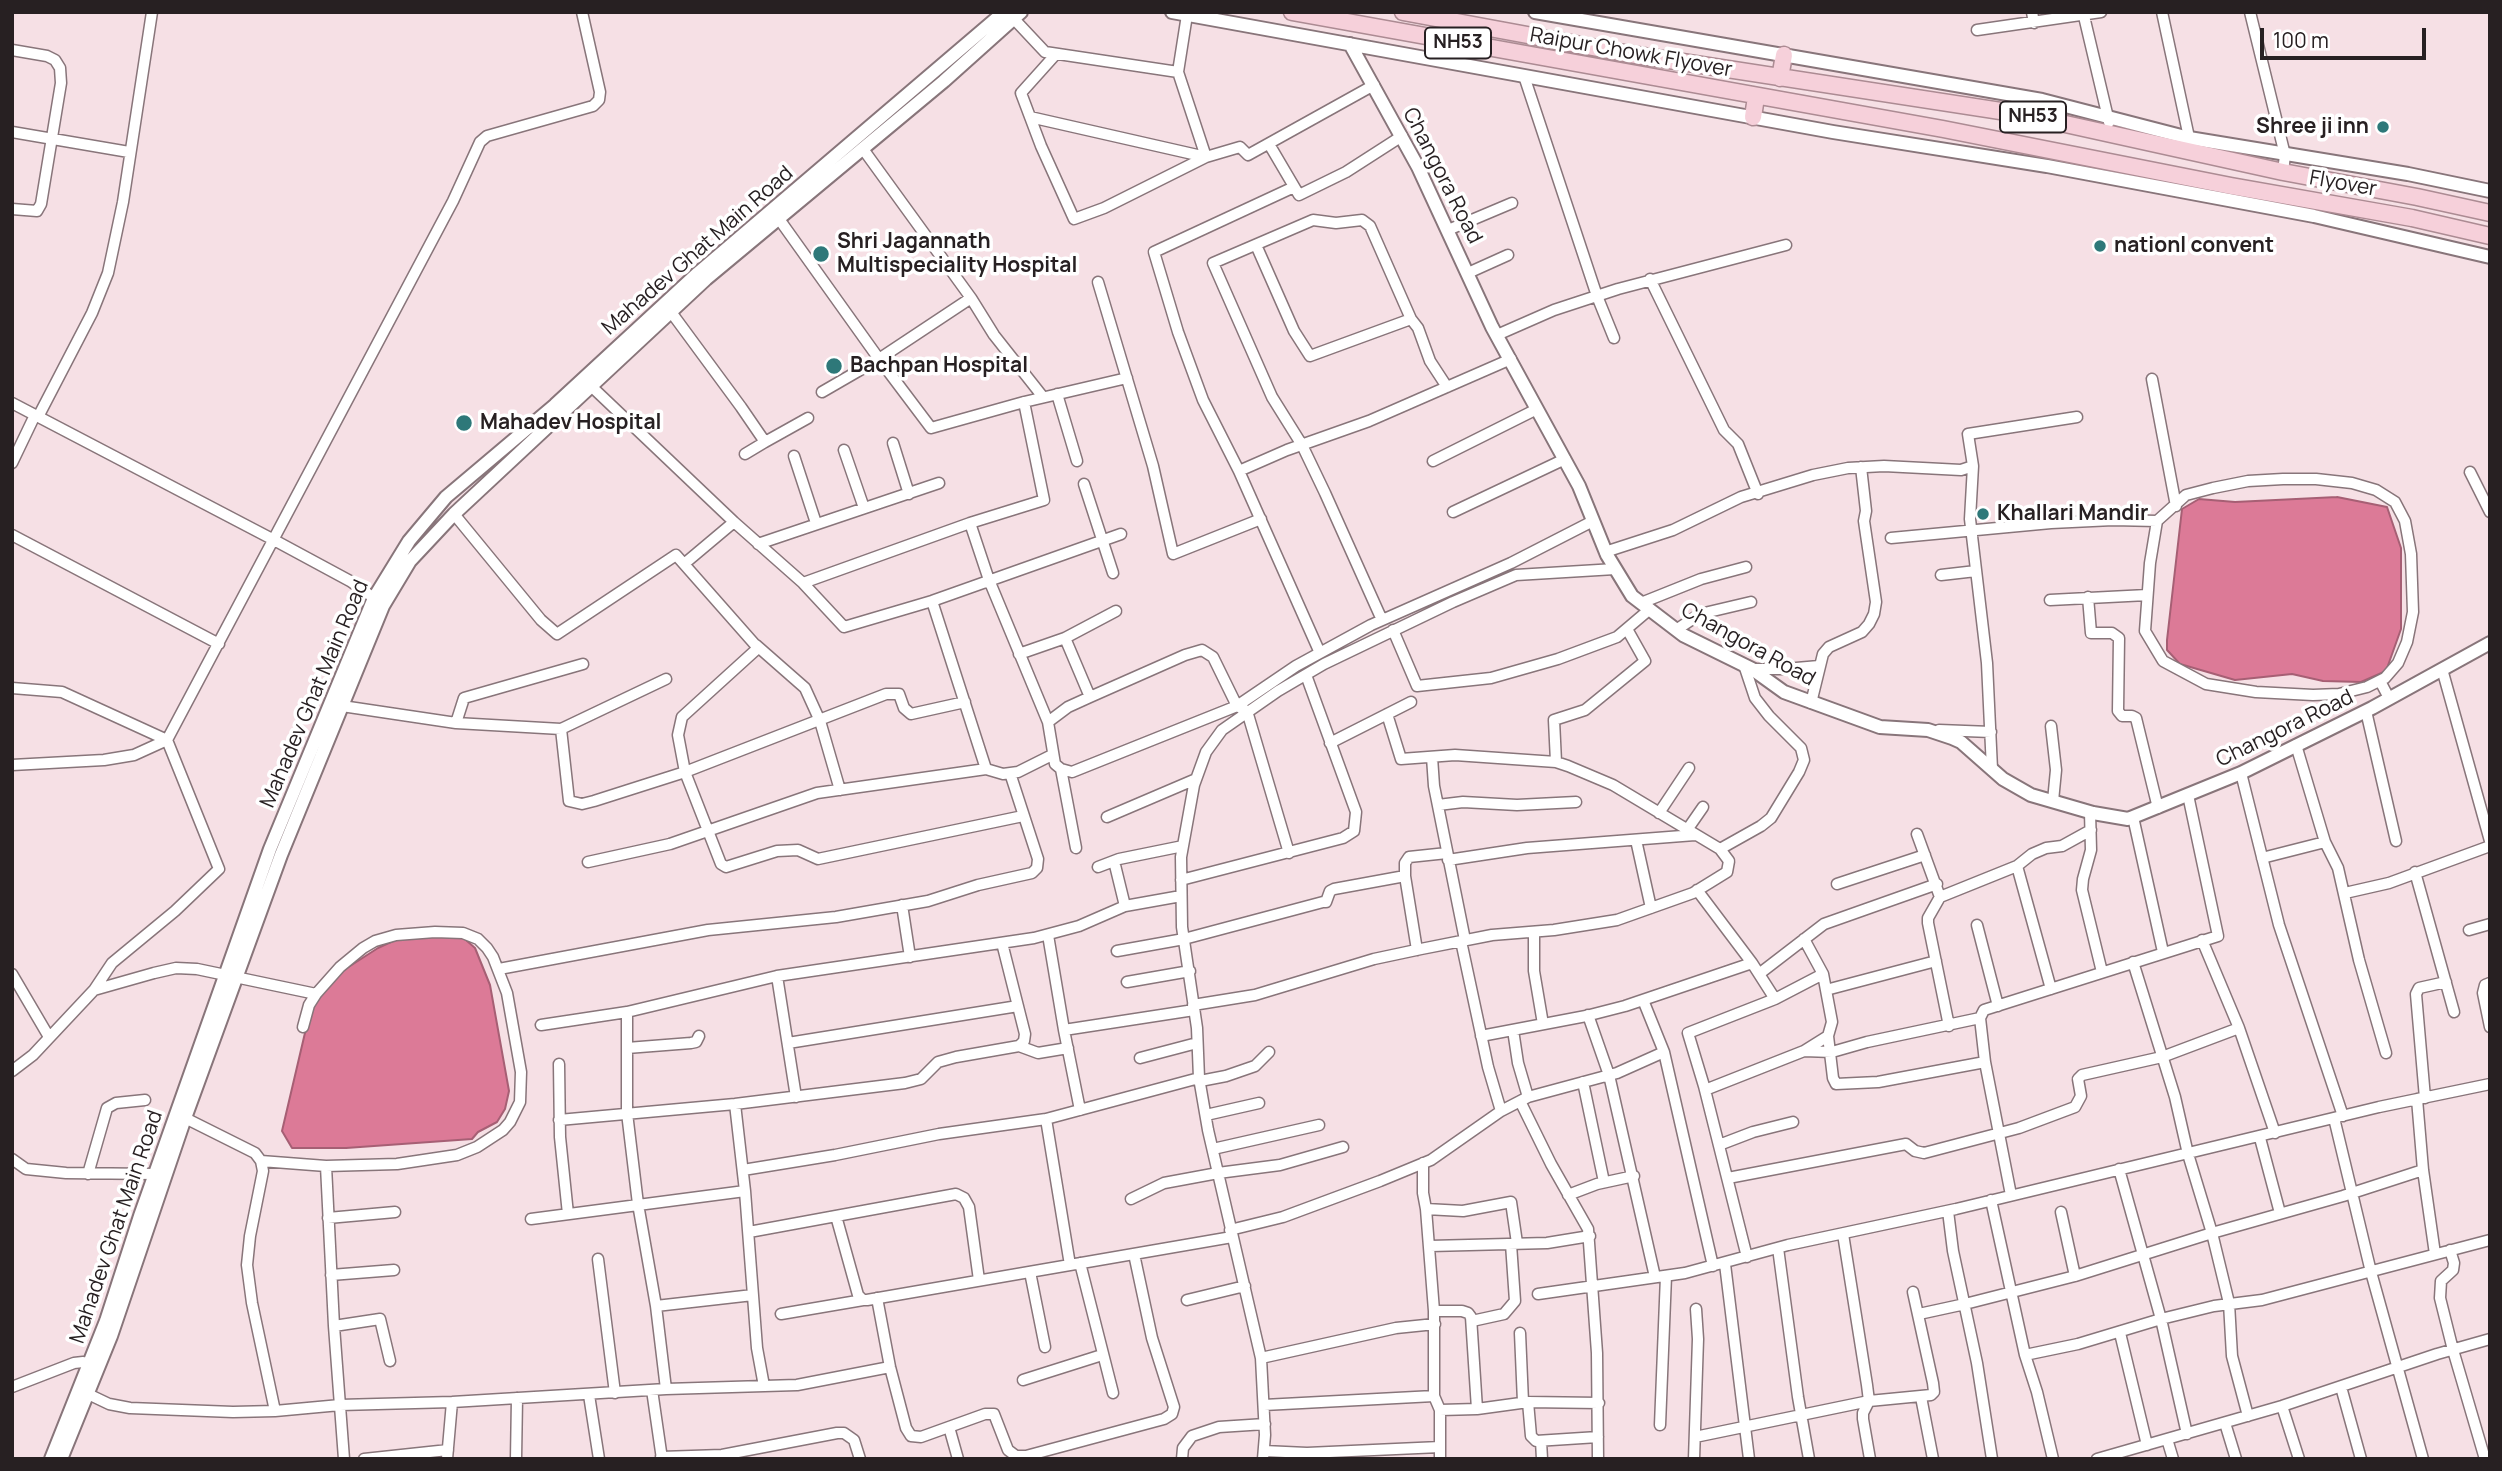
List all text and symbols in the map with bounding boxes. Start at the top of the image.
scale bar [2264,14,2430,58]
street label: Raipur Chowk Flyover [1528,23,1734,83]
text: 100 m [2273,26,2329,54]
road number: NH53 [1425,28,1491,58]
road number: NH53 [2000,102,2066,132]
street label: Changora Road [1397,104,1487,248]
place label: Shree ji inn [2256,114,2369,140]
marker: Shree ji inn [2375,119,2391,135]
street label: Mahadev Ghat Main Road [597,161,799,341]
street label: Flyover [2307,166,2379,202]
place label: Shri Jagannath Multispeciality Hospital [837,229,1077,279]
place label: nationl convent [2114,233,2274,259]
marker: nationl convent [2092,238,2108,254]
marker: Shri Jagannath Multispeciality Hospital [811,244,831,264]
place label: Bachpan Hospital [850,353,1028,379]
marker: Bachpan Hospital [824,356,844,376]
place label: Mahadev Hospital [480,410,661,436]
marker: Mahadev Hospital [454,413,474,433]
place label: Khallari Mandir [1997,501,2148,527]
marker: Khallari Mandir [1975,506,1991,522]
street label: Mahadev Ghat Main Road [256,576,374,812]
street label: Changora Road [1677,598,1819,692]
street label: Changora Road [2212,685,2358,773]
street label: Mahadev Ghat Main Road [65,1107,169,1347]

